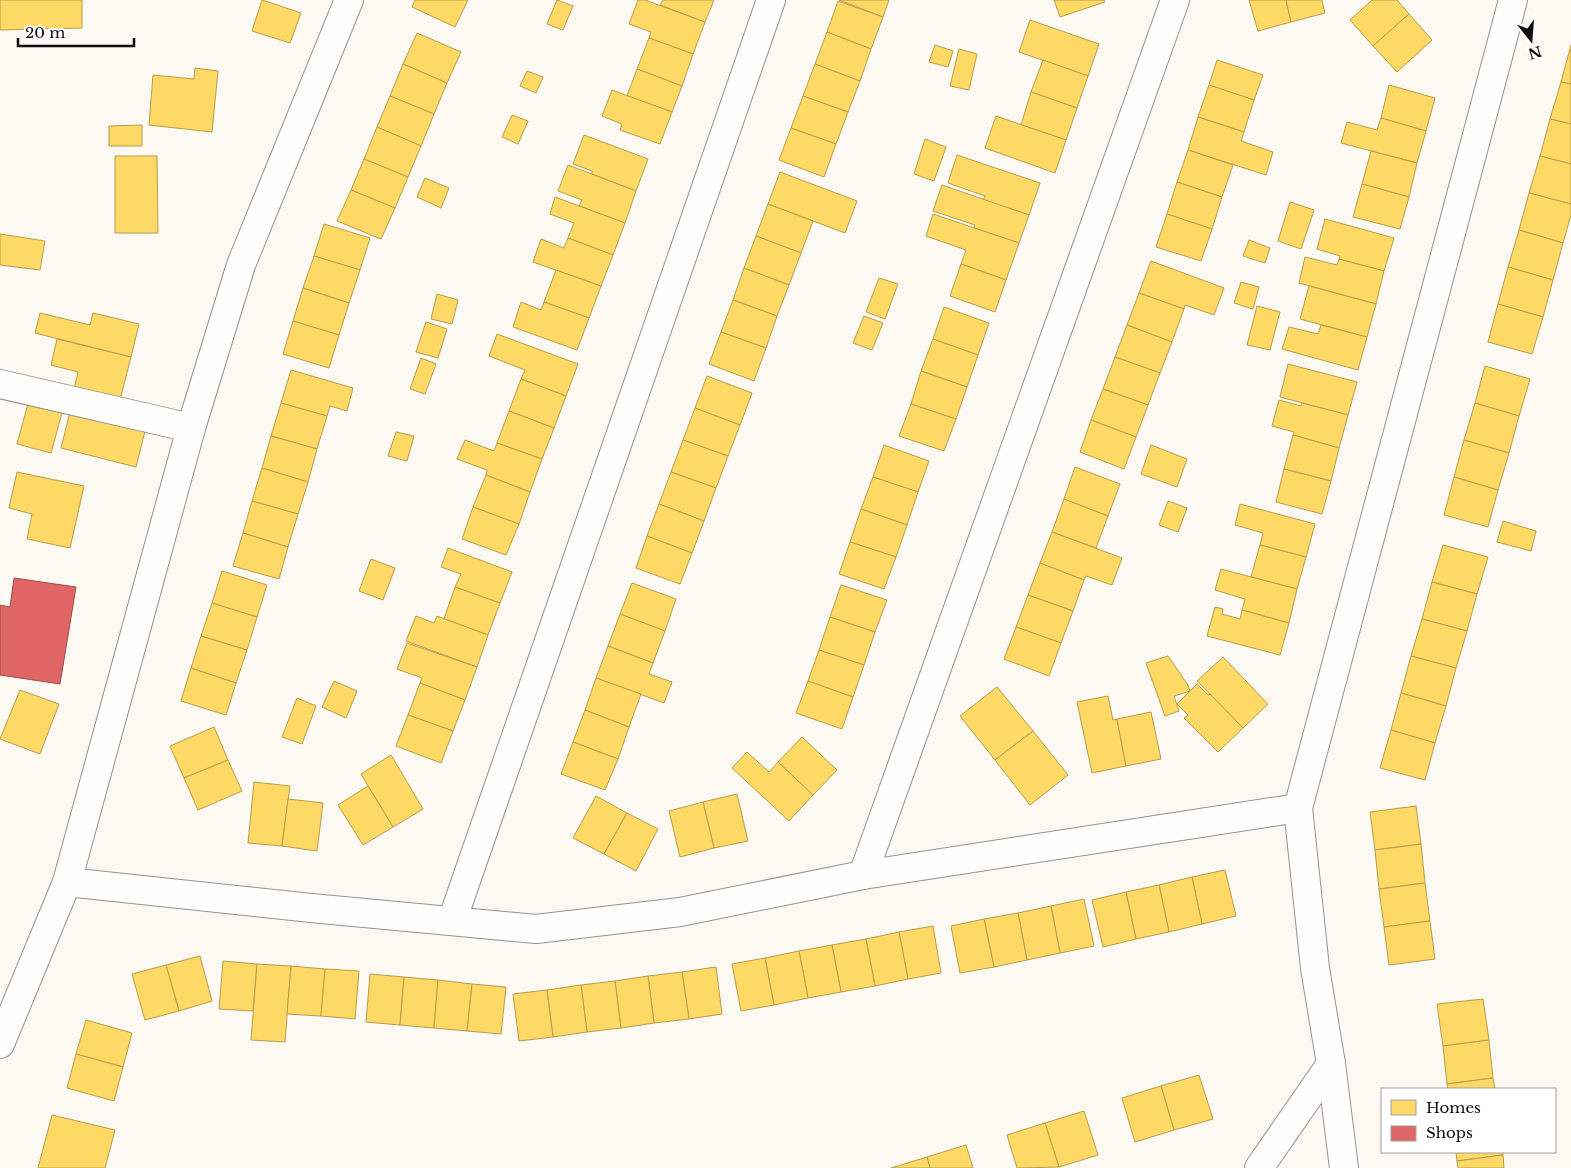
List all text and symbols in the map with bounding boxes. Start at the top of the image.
scale bar [18,15,134,47]
north arrow [1506,15,1556,65]
text: 20 m [25,23,65,42]
text: N [1526,42,1544,63]
legend [1381,1088,1556,1153]
text: Homes [1426,1098,1481,1117]
text: Shops [1426,1123,1473,1142]

